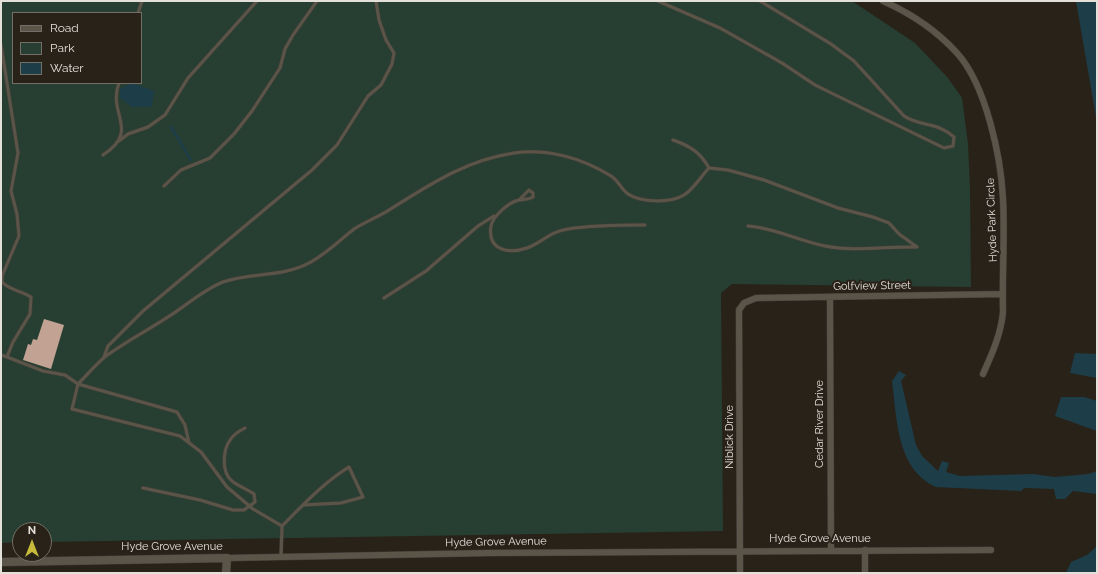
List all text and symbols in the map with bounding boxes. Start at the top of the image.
legend [12,12,142,84]
text: Road [50,21,79,35]
text: Park [50,41,75,55]
text: Water [50,61,84,75]
street label: Hyde Park Circle [984,178,1000,262]
street label: Golfview Street [833,279,911,293]
street label: Cedar River Drive [813,380,827,468]
street label: Niblick Drive [723,405,737,469]
north arrow [12,522,52,562]
text: N [28,524,36,537]
street label: Hyde Grove Avenue [769,532,871,546]
street label: Hyde Grove Avenue [445,535,547,549]
street label: Hyde Grove Avenue [121,540,223,554]

